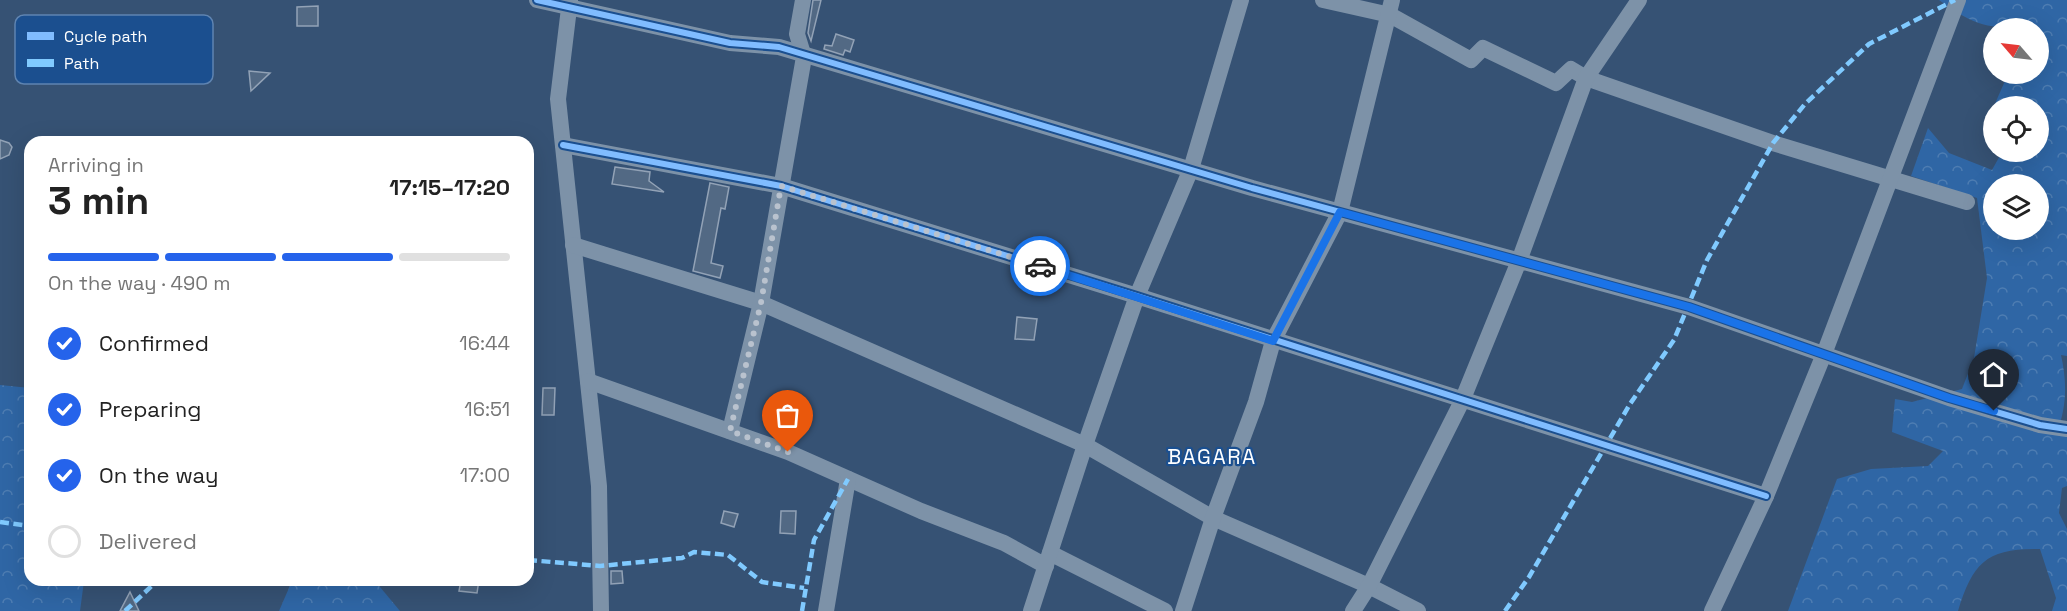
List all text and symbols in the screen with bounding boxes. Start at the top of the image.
legend [15,15,213,84]
north arrow [1983,18,2049,84]
map controls [1983,18,2049,240]
text: Cycle path [64,26,147,47]
text: Path [64,53,99,74]
button: locate [1983,96,2049,162]
text: Arriving in [48,152,144,178]
text: 17:15–17:20 [389,173,510,201]
button: layers [1983,174,2049,240]
text: 3 min [48,176,149,225]
courier [1010,236,1070,296]
icon: car [1024,250,1057,283]
text: On the way · 490 m [48,270,230,296]
icon: check [48,327,81,360]
text: Confirmed [99,329,209,357]
text: 16:44 [459,330,510,356]
pin [1968,349,2019,411]
icon: home [1977,358,2010,391]
pin [762,390,813,452]
icon: check [48,393,81,426]
text: Preparing [99,395,201,423]
text: 16:51 [464,396,510,422]
icon: bag [771,399,804,432]
district label: BAGARA [1167,443,1257,470]
icon: check [48,459,81,492]
text: On the way [99,461,218,489]
text: 17:00 [460,462,510,488]
text: Delivered [99,527,197,555]

